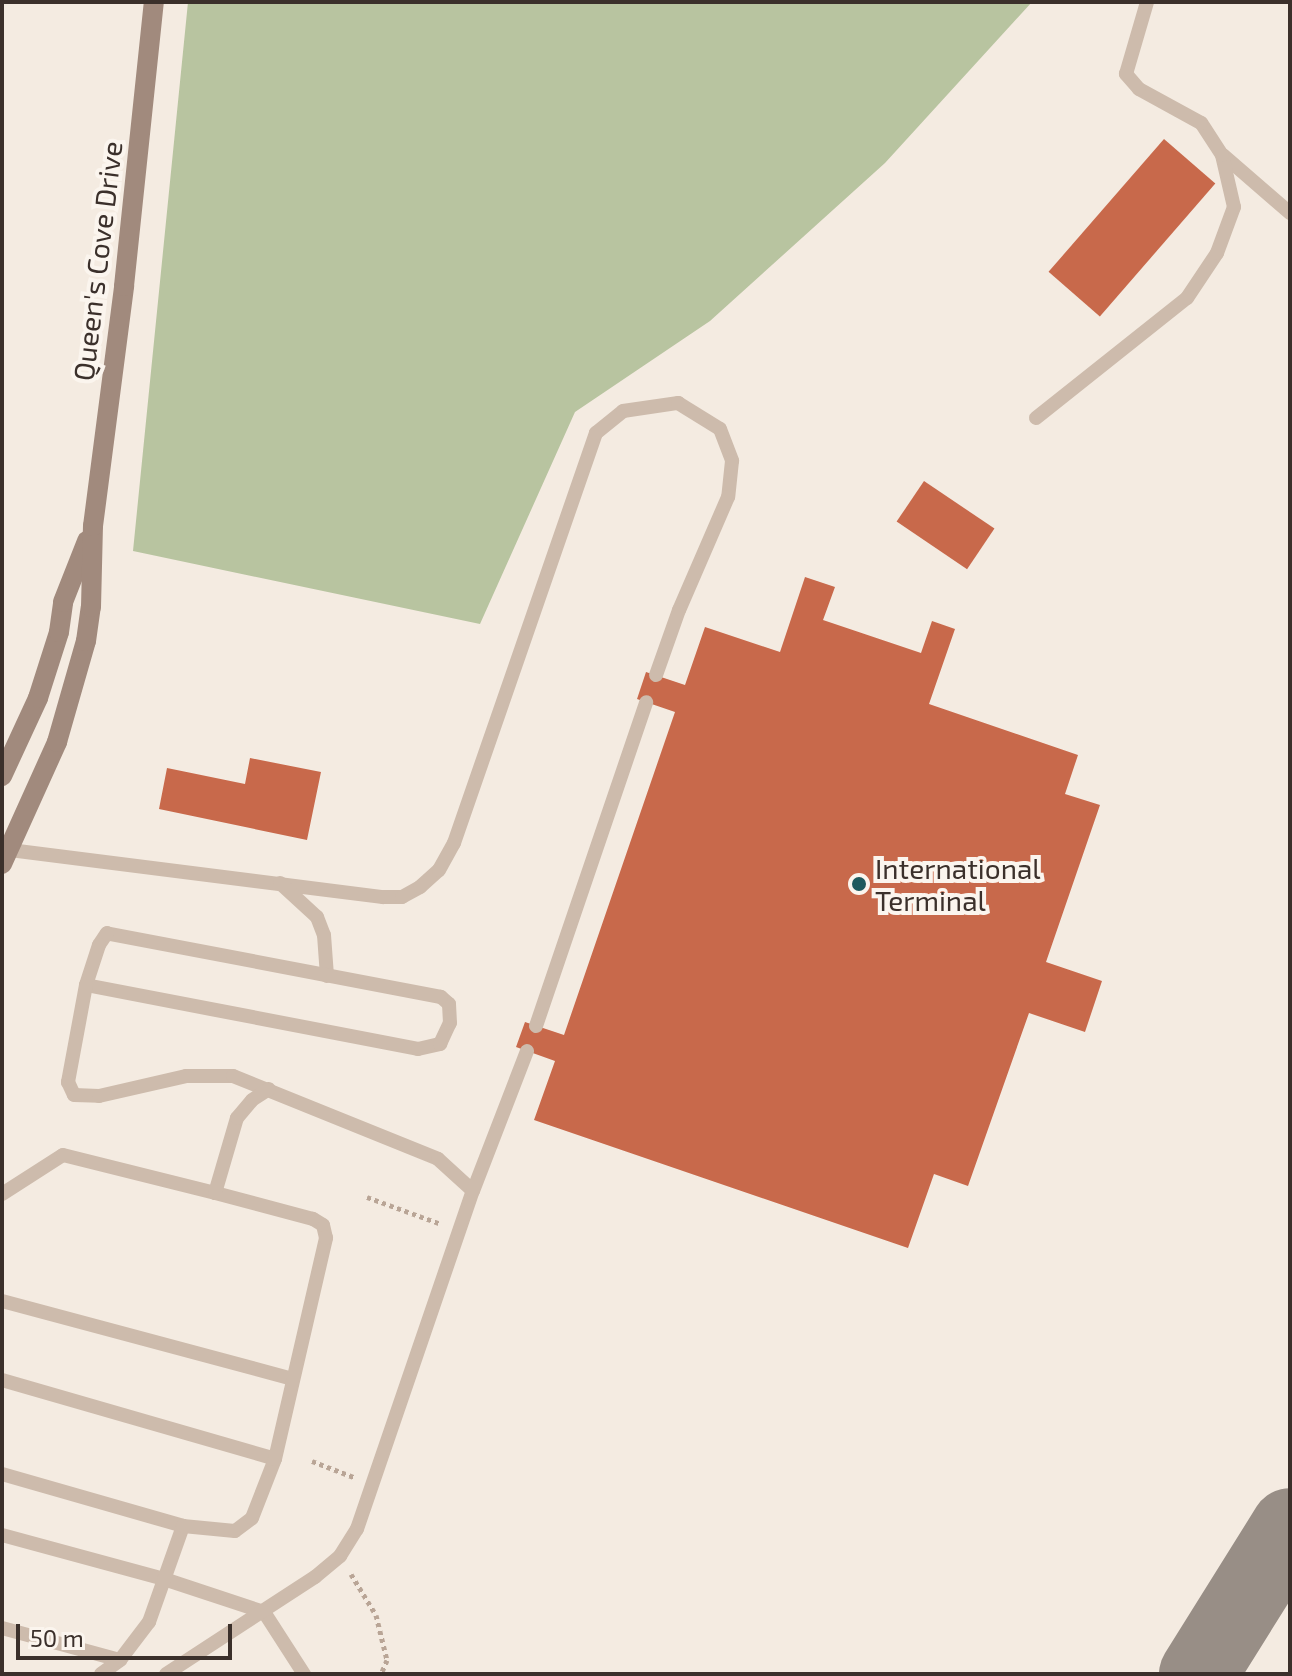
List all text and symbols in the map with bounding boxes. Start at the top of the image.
street label: Queen's Cove Drive [66,139,128,383]
place label: International Terminal [875,851,1041,917]
marker: International Terminal [850,875,868,893]
scale bar [20,1608,236,1658]
text: 50 m [30,1623,84,1652]

